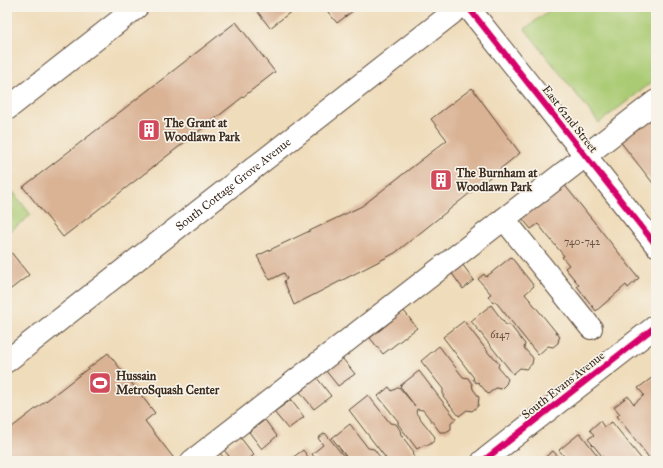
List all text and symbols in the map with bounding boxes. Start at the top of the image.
street label: East 62nd Street [539,82,601,156]
place label: The Grant at Woodlawn Park [163,116,241,144]
building icon: The Grant at Woodlawn Park [136,117,162,143]
street label: South Cottage Grove Avenue [173,135,294,234]
place label: The Burnham at Woodlawn Park [455,166,538,194]
building icon: The Burnham at Woodlawn Park [428,167,454,193]
house number: 740-742 [564,236,600,248]
house number: 6147 [490,329,510,341]
street label: South Evans Avenue [519,348,607,422]
place label: Hussain MetroSquash Center [116,369,220,398]
sports icon: Hussain MetroSquash Center [87,370,113,396]

